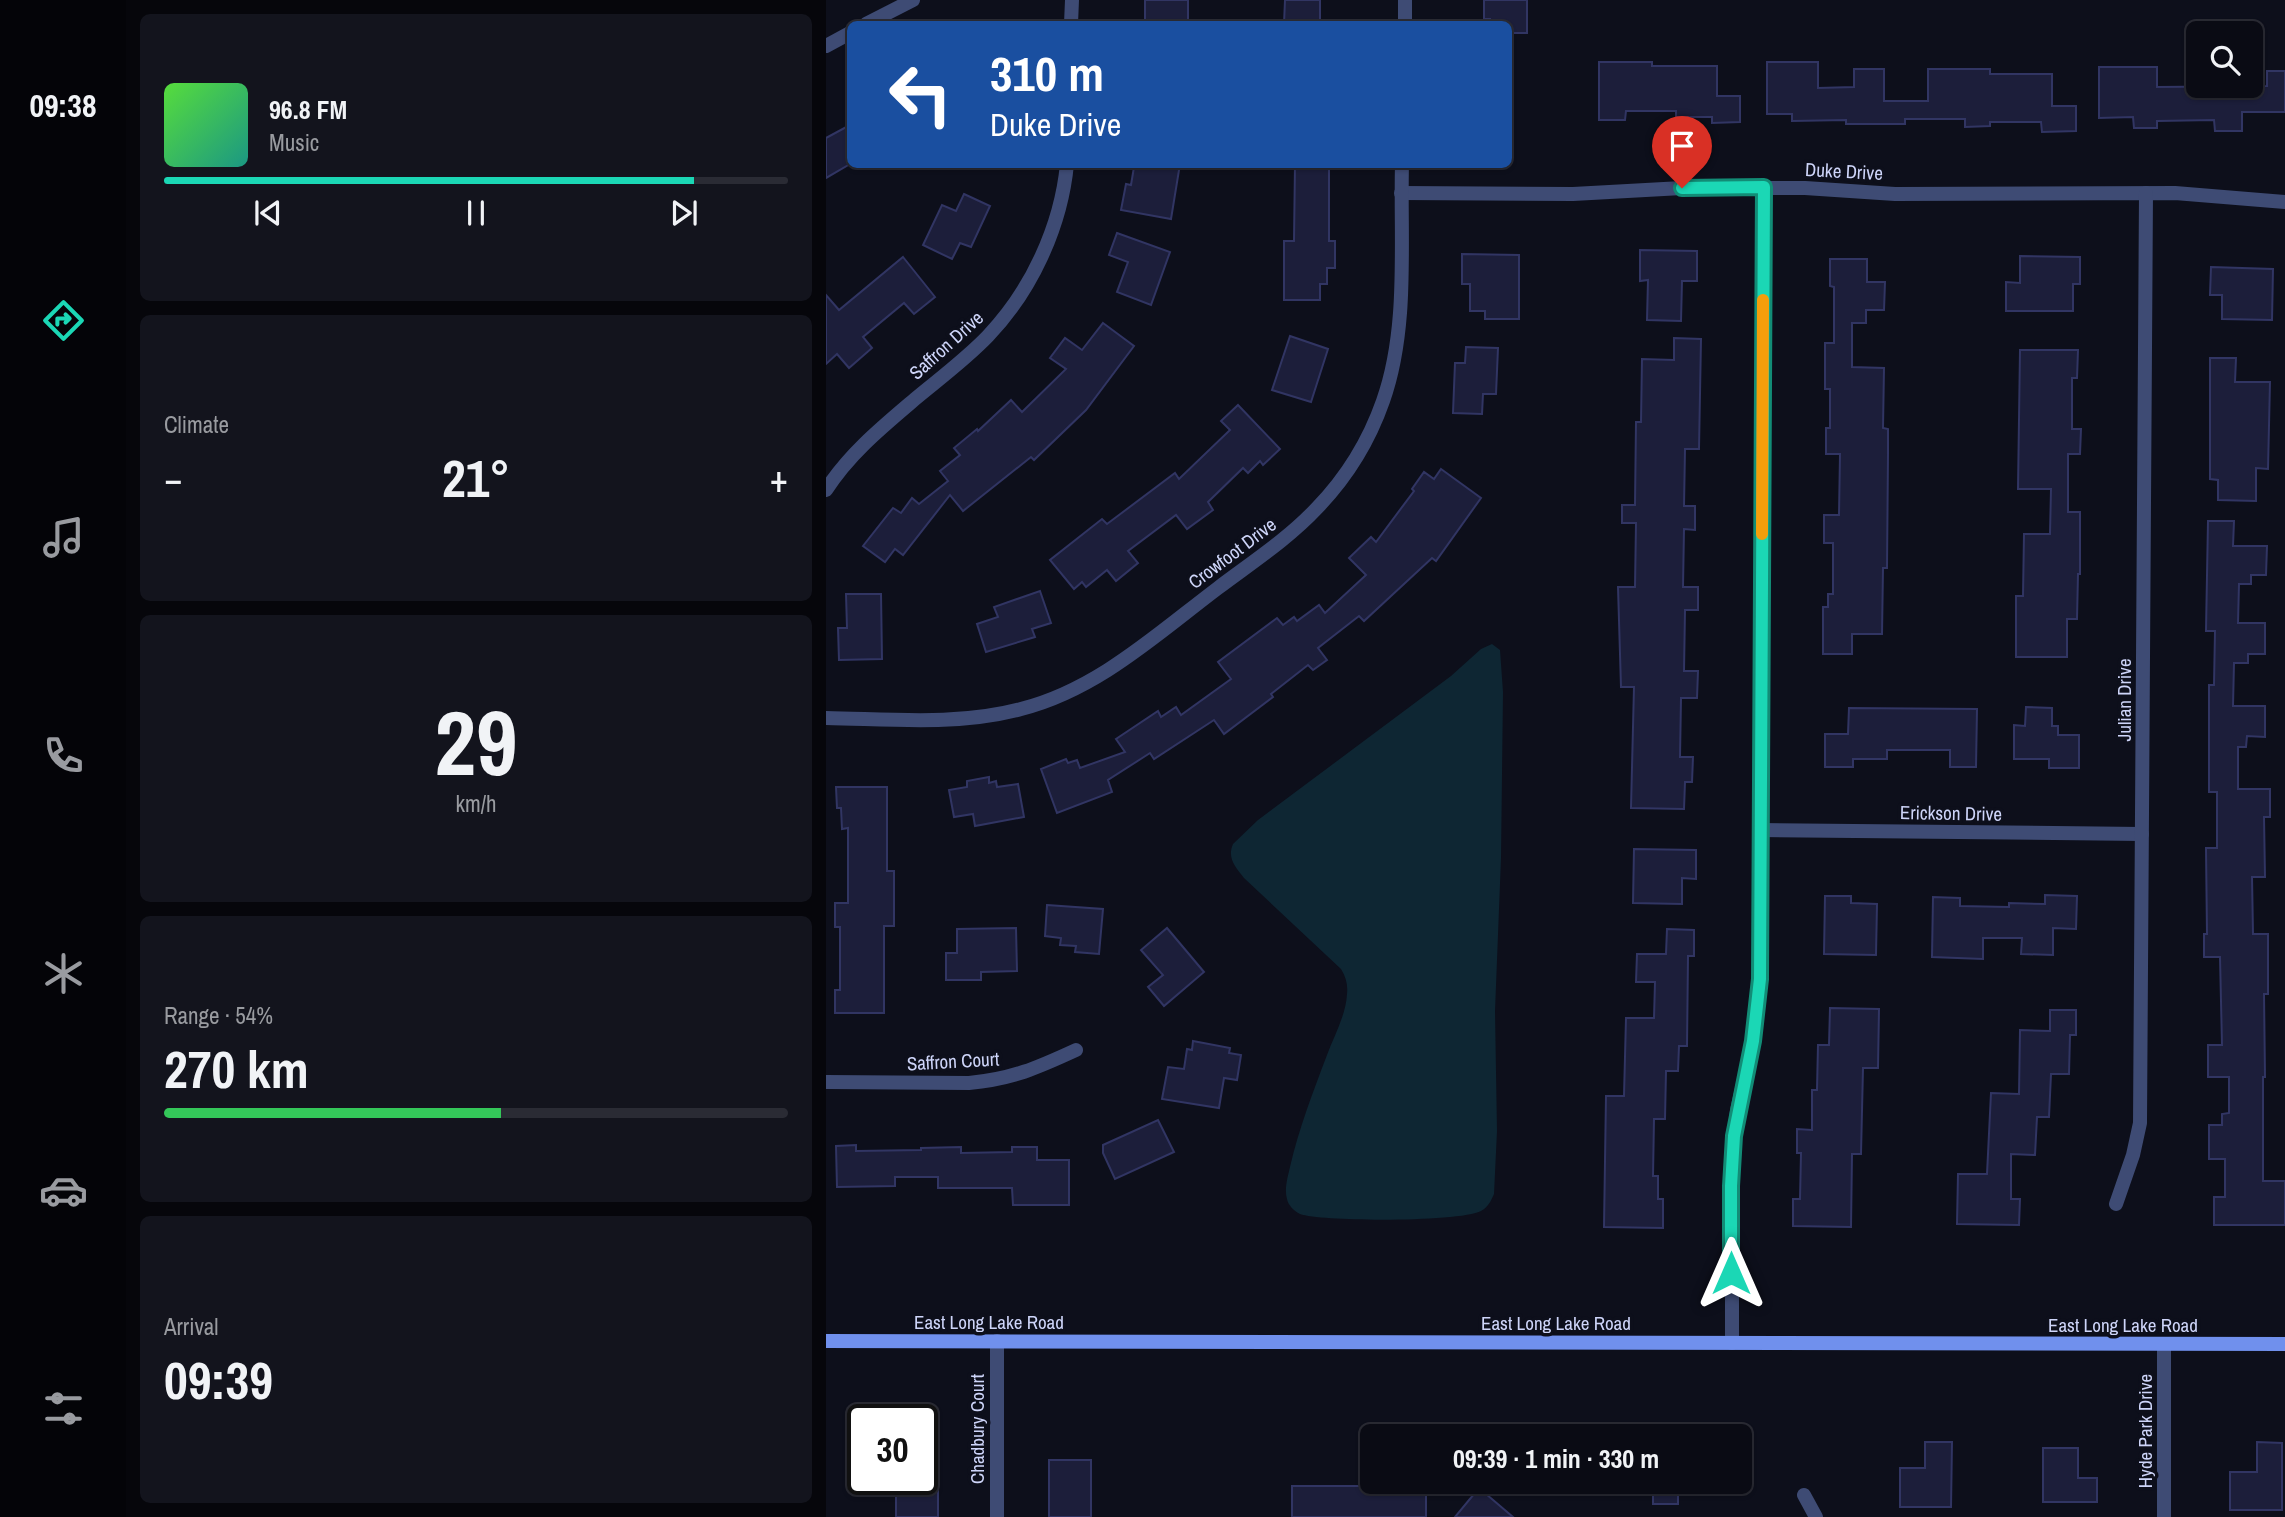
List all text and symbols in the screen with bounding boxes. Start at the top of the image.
map controls [2186,21,2263,98]
button: search [2186,21,2263,98]
text: 310 m [990,40,1104,106]
icon: left [875,49,966,140]
text: 09:38 [29,84,97,127]
text: 96.8 FM [269,92,347,127]
text: Duke Drive [990,103,1121,146]
pin [1652,116,1712,188]
text: Music [269,127,319,158]
icon: arrive [1663,127,1701,165]
street label: Duke Drive [1804,156,1884,186]
icon: previous [249,194,287,232]
icon: pause [457,194,495,232]
icon: next [665,194,703,232]
icon: directions [39,296,88,345]
street label: Saffron Drive [903,305,989,385]
text: Climate [164,409,229,440]
text: 21° [442,443,510,513]
text: − [164,453,182,504]
text: + [770,453,788,504]
street label: Crowfoot Drive [1183,511,1281,595]
icon: music [39,513,88,562]
street label: Julian Drive [2111,658,2137,742]
text: 29 [435,681,518,803]
icon: phone [39,731,88,780]
text: km/h [456,788,496,819]
street label: Erickson Drive [1900,799,2002,827]
icon: climate [39,949,88,998]
text: Range · 54% [164,1000,273,1031]
text: 270 km [164,1034,309,1104]
street label: Saffron Court [906,1046,1000,1076]
icon: car [39,1166,88,1215]
position arrow [1694,1236,1768,1310]
street label: East Long Lake Road [914,1309,1064,1335]
street label: East Long Lake Road [1481,1310,1631,1336]
text: Arrival [164,1311,219,1342]
street label: East Long Lake Road [2048,1312,2198,1338]
text: 09:39 [164,1345,273,1415]
street label: Chadbury Court [964,1373,990,1484]
street label: Hyde Park Drive [2132,1374,2158,1488]
icon: filters [39,1384,88,1433]
speed limit sign: 30 [847,1404,938,1495]
text: 09:39 · 1 min · 330 m [1453,1441,1659,1476]

